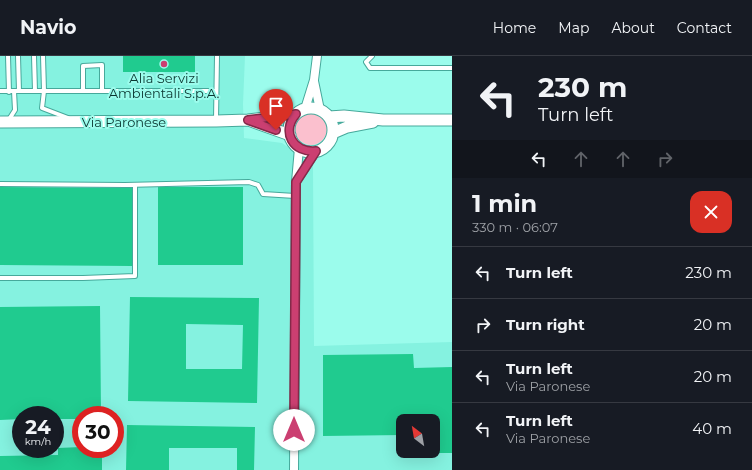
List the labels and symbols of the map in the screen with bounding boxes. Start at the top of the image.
marker: Alia Servizi Ambientali S.p.A. [159,59,169,69]
place label: Alia Servizi Ambientali S.p.A. [109,70,219,101]
pin [259,89,293,130]
street label: Via Paronese [82,114,166,130]
speed limit sign: 30 [72,406,124,458]
position arrow [273,409,315,451]
north arrow [396,414,440,458]

